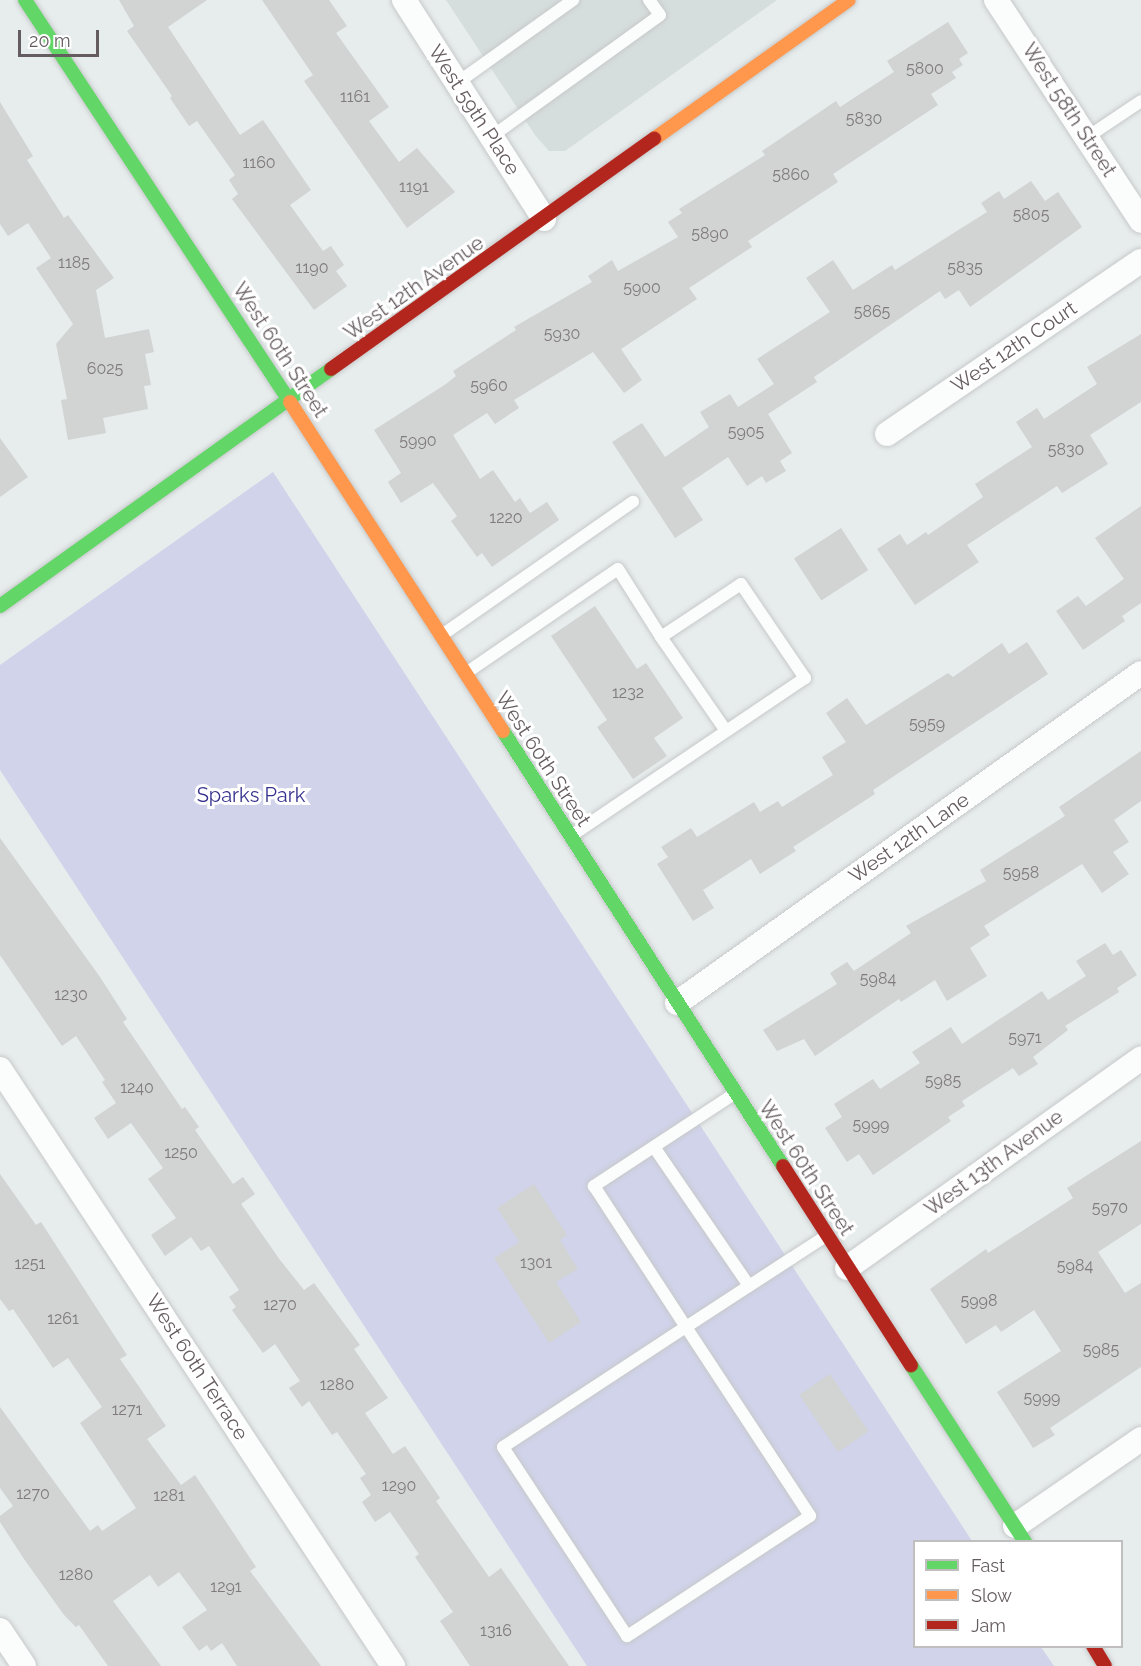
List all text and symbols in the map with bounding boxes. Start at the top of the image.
scale bar [21,18,102,56]
text: 20 m [29,30,71,51]
street label: West 58th Street [1017,39,1121,181]
street label: West 59th Place [423,40,525,180]
house number: 5800 [906,59,944,79]
house number: 1161 [340,87,370,107]
house number: 5830 [846,109,882,129]
house number: 1160 [242,153,276,173]
house number: 5860 [772,165,810,185]
house number: 1191 [399,177,429,197]
house number: 5805 [1013,205,1049,225]
house number: 5890 [691,224,729,244]
street label: West 12th Avenue [339,231,489,345]
house number: 1185 [58,253,90,273]
house number: 1190 [296,258,328,278]
house number: 5835 [947,258,983,278]
street label: West 60th Street [227,278,333,422]
house number: 5900 [623,278,661,298]
street label: West 12th Court [947,296,1081,398]
house number: 5865 [854,302,890,322]
house number: 5930 [544,324,580,344]
house number: 6025 [87,359,123,379]
house number: 5960 [470,376,508,396]
house number: 5905 [728,422,764,442]
house number: 5990 [399,431,437,451]
house number: 5830 [1048,440,1084,460]
house number: 1220 [489,508,523,528]
house number: 1232 [612,683,644,703]
street label: West 60th Street [490,687,596,831]
house number: 5959 [909,714,945,734]
park label: Sparks Park [197,783,305,807]
street label: West 12th Lane [844,788,974,888]
house number: 5958 [1003,863,1039,883]
house number: 5984 [860,969,896,989]
house number: 1230 [54,985,88,1005]
house number: 5971 [1008,1028,1042,1048]
house number: 5985 [925,1071,961,1091]
house number: 1240 [120,1078,154,1098]
street label: West 60th Street [753,1096,859,1240]
street label: West 13th Avenue [920,1105,1068,1221]
house number: 5999 [853,1115,889,1135]
house number: 1250 [164,1143,198,1163]
house number: 5970 [1092,1198,1128,1218]
house number: 1301 [520,1253,552,1273]
house number: 1251 [15,1254,45,1274]
house number: 5984 [1057,1256,1093,1276]
street label: West 60th Terrace [141,1289,253,1445]
house number: 5998 [961,1291,997,1311]
house number: 1270 [263,1295,297,1315]
house number: 1261 [47,1309,79,1329]
house number: 5985 [1083,1340,1119,1360]
house number: 1280 [320,1375,354,1395]
house number: 5999 [1024,1388,1060,1408]
house number: 1271 [112,1400,142,1420]
house number: 1290 [382,1476,416,1496]
house number: 1270 [16,1484,50,1504]
house number: 1281 [153,1486,185,1506]
legend [913,1540,1123,1648]
text: Fast [971,1555,1005,1576]
house number: 1280 [59,1565,93,1585]
house number: 1291 [210,1577,242,1597]
text: Slow [971,1585,1012,1606]
text: Jam [971,1615,1006,1636]
house number: 1316 [480,1621,512,1641]

